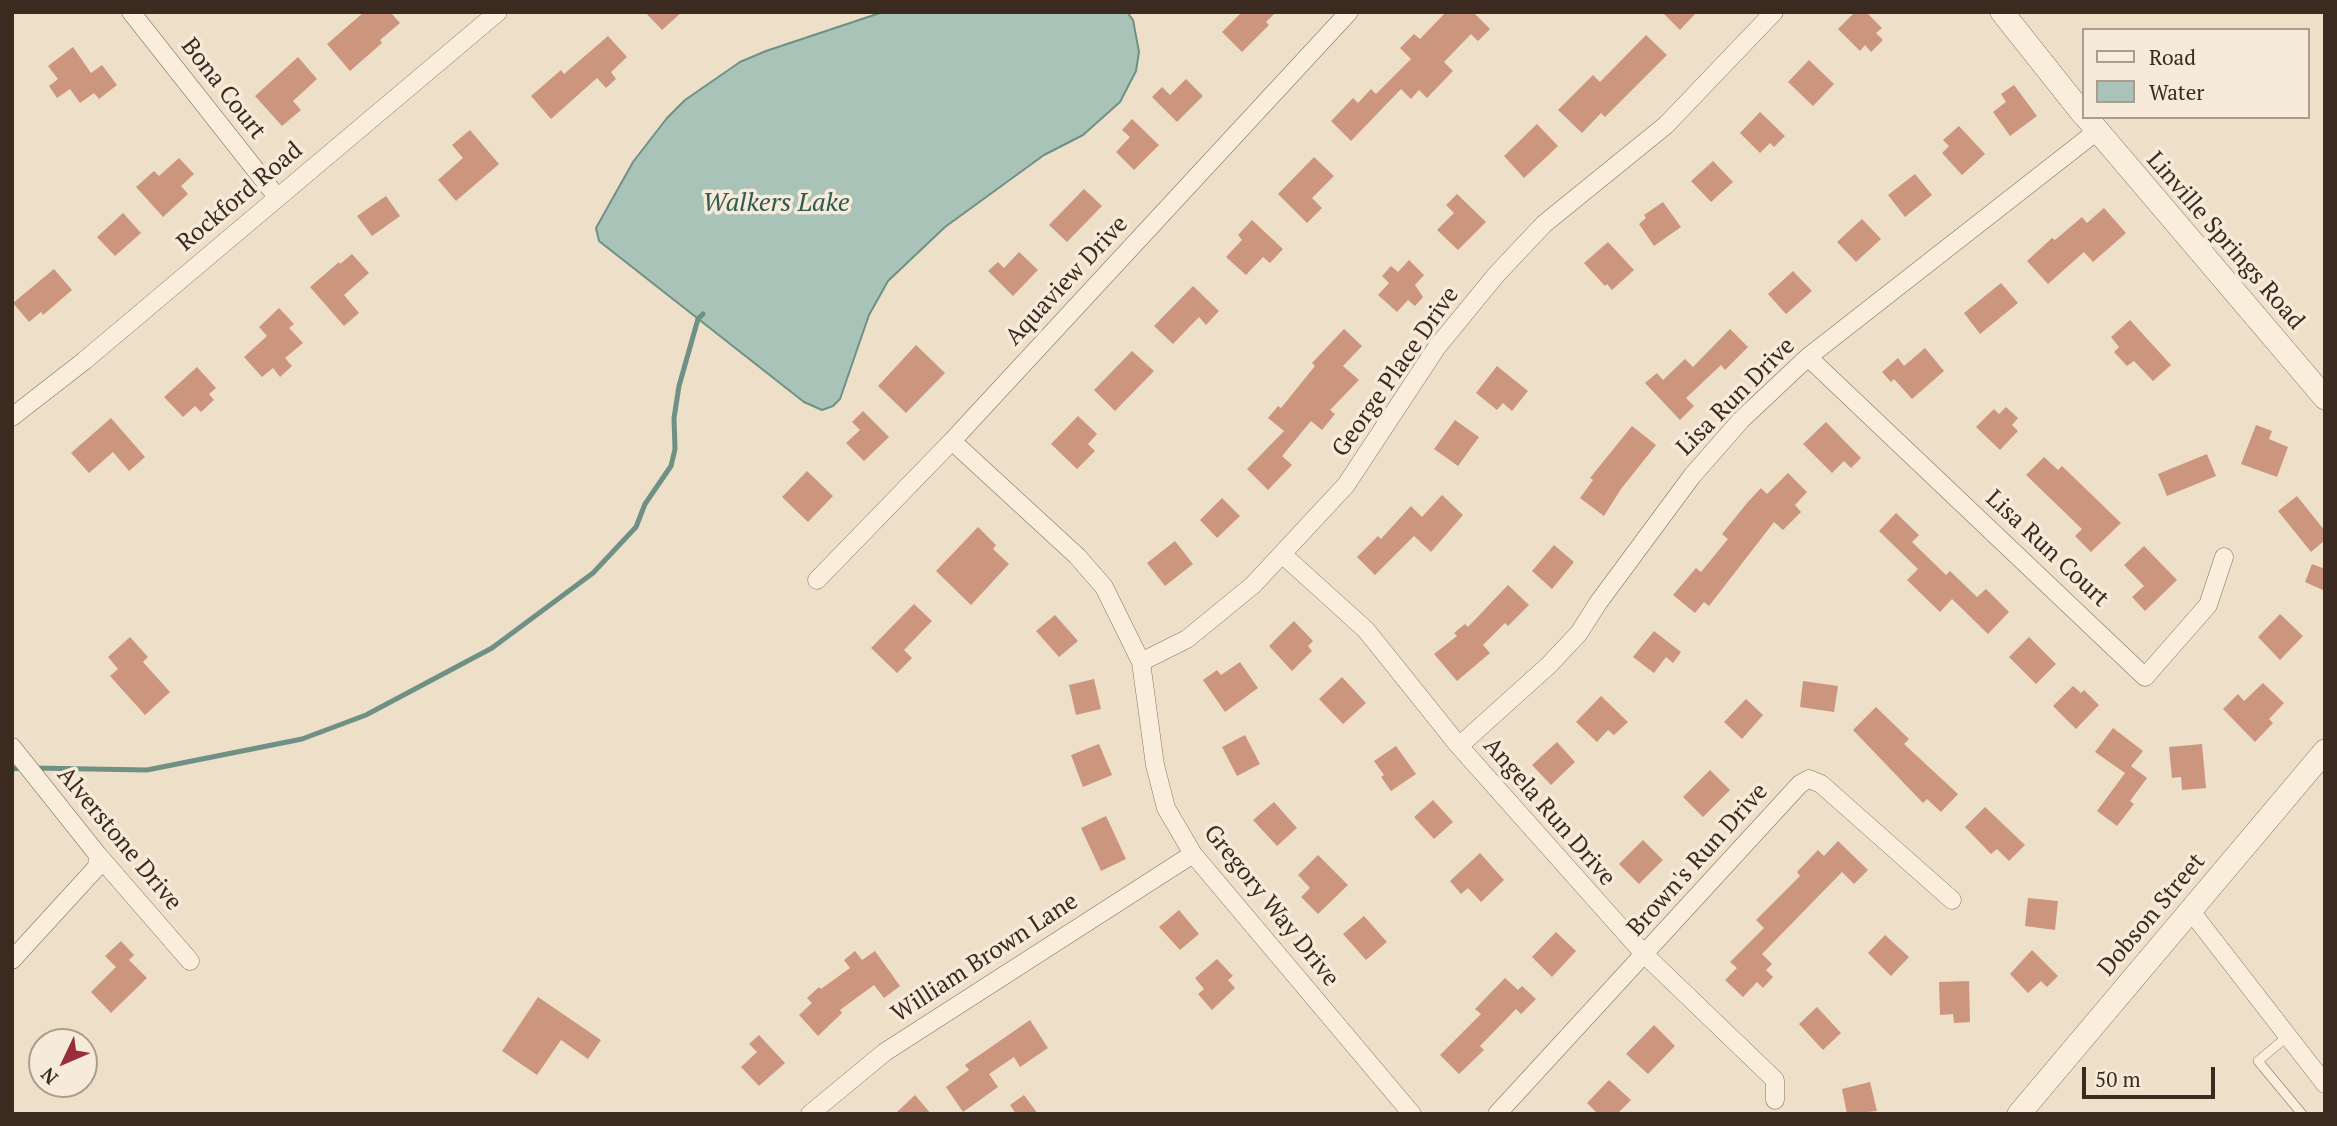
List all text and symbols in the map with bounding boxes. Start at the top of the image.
legend [2082,28,2309,119]
street label: Bona Court [175,33,271,145]
text: Road [2149,43,2196,71]
text: Water [2149,78,2204,106]
street label: Rockford Road [172,136,308,258]
street label: Linville Springs Road [2140,146,2310,336]
water label: Walkers Lake [702,188,850,220]
street label: Aquaview Drive [1000,210,1134,352]
street label: George Place Drive [1327,281,1465,463]
street label: Lisa Run Drive [1671,332,1801,462]
street label: Lisa Run Court [1979,485,2115,613]
street label: Angela Run Drive [1477,732,1621,892]
street label: Alverstone Drive [51,761,187,917]
street label: Brown's Run Drive [1622,778,1774,942]
street label: Gregory Way Drive [1197,819,1345,993]
street label: Dobson Street [2092,848,2212,982]
street label: William Brown Lane [887,887,1083,1029]
north arrow [28,1028,98,1098]
scale bar [2085,1052,2218,1096]
text: N [35,1063,63,1090]
text: 50 m [2095,1065,2141,1093]

